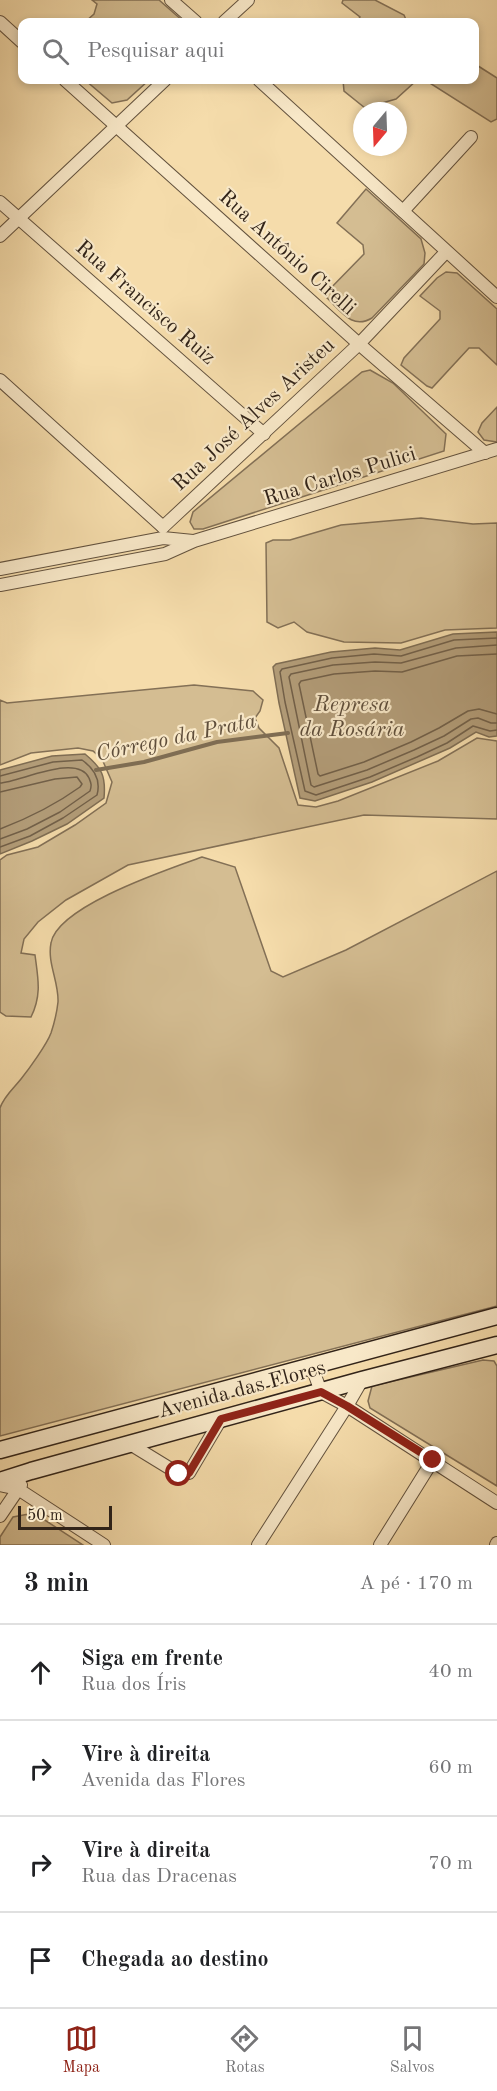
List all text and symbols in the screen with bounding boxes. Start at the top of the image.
search box [18,18,479,84]
icon: search [39,35,72,68]
text: Pesquisar aqui [87,40,224,62]
north arrow [353,102,407,156]
street label: Rua Antônio Cirelli [215,186,359,320]
street label: Rua Francisco Ruiz [71,237,219,369]
street label: Rua José Alves Aristeu [169,335,339,495]
street label: Rua Carlos Pulici [261,444,419,510]
water label: Represa da Rosária [299,694,405,741]
water label: Córrego da Prata [94,710,259,766]
street label: Avenida das Flores [156,1358,328,1422]
route end [419,1446,445,1472]
route start [165,1460,191,1486]
scale bar [18,1503,112,1530]
text: 50 m [27,1508,63,1524]
text: 3 min [24,1571,89,1597]
text: A pé · 170 m [359,1574,473,1594]
text: Siga em frente [81,1648,223,1670]
icon: ahead [24,1656,57,1689]
text: 40 m [428,1662,473,1682]
text: Rua dos Íris [81,1675,186,1695]
text: Vire à direita [81,1744,211,1766]
icon: right [24,1752,57,1785]
text: 60 m [428,1758,473,1778]
text: Avenida das Flores [81,1771,245,1791]
text: Vire à direita [81,1840,211,1862]
icon: right [24,1848,57,1881]
text: 70 m [428,1854,473,1874]
text: Rua das Dracenas [81,1867,237,1887]
icon: arrive [24,1944,57,1977]
text: Chegada ao destino [81,1949,269,1971]
tab: Mapa [62,2022,100,2078]
tab: Rotas [225,2022,265,2078]
tab: Salvos [390,2022,434,2078]

